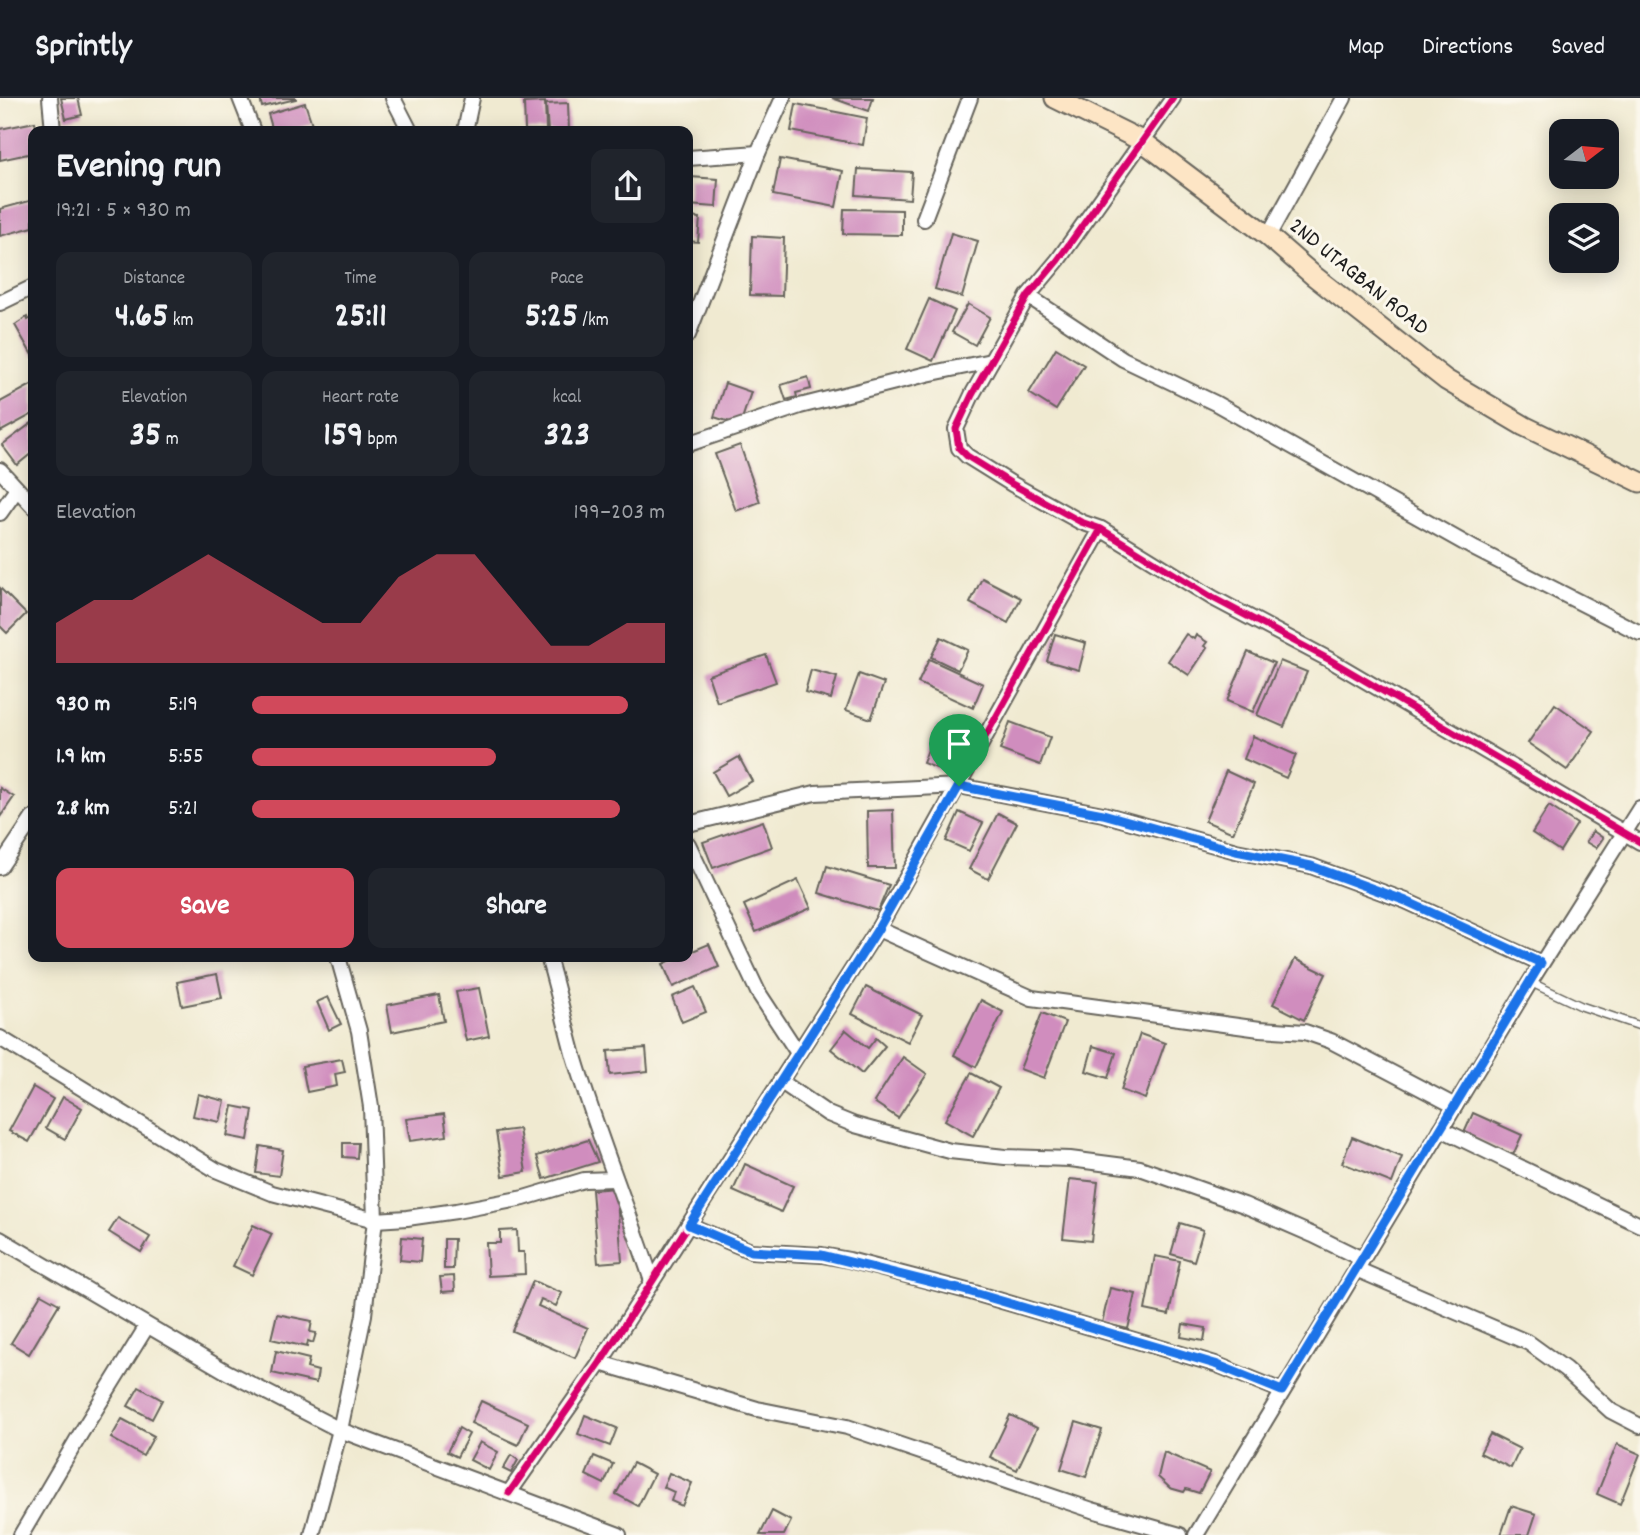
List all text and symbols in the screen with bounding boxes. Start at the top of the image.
text: Sprintly [35,25,132,72]
text: Map [1348,31,1384,65]
text: Directions [1422,31,1513,65]
text: Saved [1551,31,1605,65]
north arrow [1549,119,1619,189]
map controls [1549,119,1619,273]
text: Evening run [56,141,221,196]
button: share [591,149,665,223]
text: 19:21 · 5 × 930 m [56,195,191,228]
button: layers [1549,203,1619,273]
street label: 2ND UTAGBAN ROAD [1281,211,1435,345]
text: Distance [123,266,185,293]
text: Time [344,266,377,293]
text: Pace [550,266,584,293]
text: 4.65 [115,293,168,343]
text: 25:11 [334,293,387,343]
text: 5:25 [525,293,578,343]
text: km [168,308,194,335]
text: /km [578,308,609,335]
text: Elevation [121,385,187,412]
text: Heart rate [322,385,399,412]
text: kcal [552,385,581,412]
text: 35 [130,412,161,462]
text: 159 [323,412,363,462]
text: 323 [544,412,590,462]
text: m [161,427,179,454]
text: bpm [363,427,398,454]
text: Elevation [56,497,136,530]
text: 199–203 m [574,497,665,530]
text: 930 m [56,689,110,722]
text: 5:19 [168,689,198,722]
pin [929,714,989,786]
icon: arrive [940,725,978,763]
text: 1.9 km [56,741,106,774]
text: 5:55 [168,741,204,774]
text: 2.8 km [56,793,110,826]
text: 5:21 [168,793,198,826]
button: Save [56,868,354,948]
button: Share [368,868,665,948]

